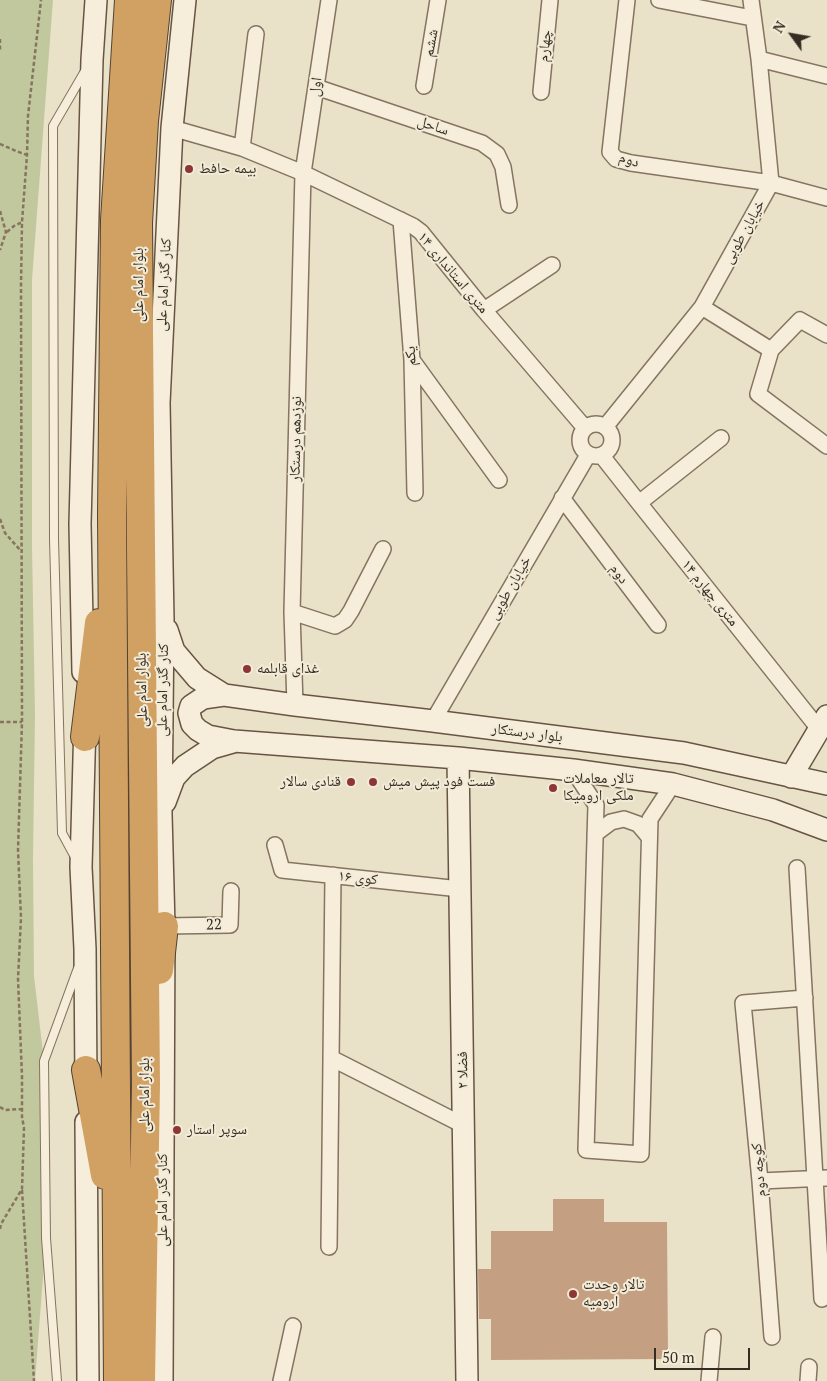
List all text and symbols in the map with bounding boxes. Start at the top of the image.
north arrow [767,10,817,60]
text: N [768,17,790,36]
street label: ششم [420,28,442,58]
street label: چهارم [534,29,556,63]
street label: اول [306,76,326,98]
street label: ساحل [415,112,451,140]
street label: دوم [616,148,642,172]
place label: بیمه حافط [199,160,256,178]
marker: بیمه حافط [183,163,195,175]
street label: خیابان طوبی [719,197,769,267]
street label: ۱۴ متری استانداری [414,229,492,317]
street label: کنار گذر امام علی [153,238,175,332]
street label: بلوار امام علی [130,248,148,322]
street label: یکم [401,346,421,366]
street label: نوزدهم درستکار [286,396,306,482]
street label: خیابان طوبی [485,553,535,623]
street label: ۱۴ متری چهارم [678,556,742,630]
street label: دوم [606,560,632,588]
street label: کنار گذر امام علی [153,643,173,737]
street label: بلوار امام علی [132,653,152,727]
place label: غذای قابلمه [257,660,319,678]
marker: غذای قابلمه [241,663,253,675]
street label: بلوار درستکار [490,720,564,746]
place label: تالار معاملات ملکی ارومیکا [563,770,634,805]
place label: قنادی سالار [280,773,341,791]
place label: فست فود پیش میش [383,773,495,791]
marker: قنادی سالار [345,776,357,788]
marker: فست فود پیش میش [367,776,379,788]
marker: تالار معاملات ملکی ارومیکا [547,782,559,794]
street label: کوی ۱۶ [337,867,379,889]
street label: 22 [206,916,222,934]
street label: فضلا ۲ [454,1051,472,1089]
street label: بلوار امام علی [136,1058,154,1132]
place label: سوپر استار [187,1121,247,1139]
marker: سوپر استار [171,1124,183,1136]
street label: کوچه دوم [748,1142,770,1198]
street label: کنار گذر امام علی [154,1153,172,1247]
place label: تالار وحدت ارومیه [583,1276,644,1311]
marker: تالار وحدت ارومیه [567,1288,579,1300]
scale bar [657,1338,753,1370]
text: 50 m [662,1347,695,1367]

